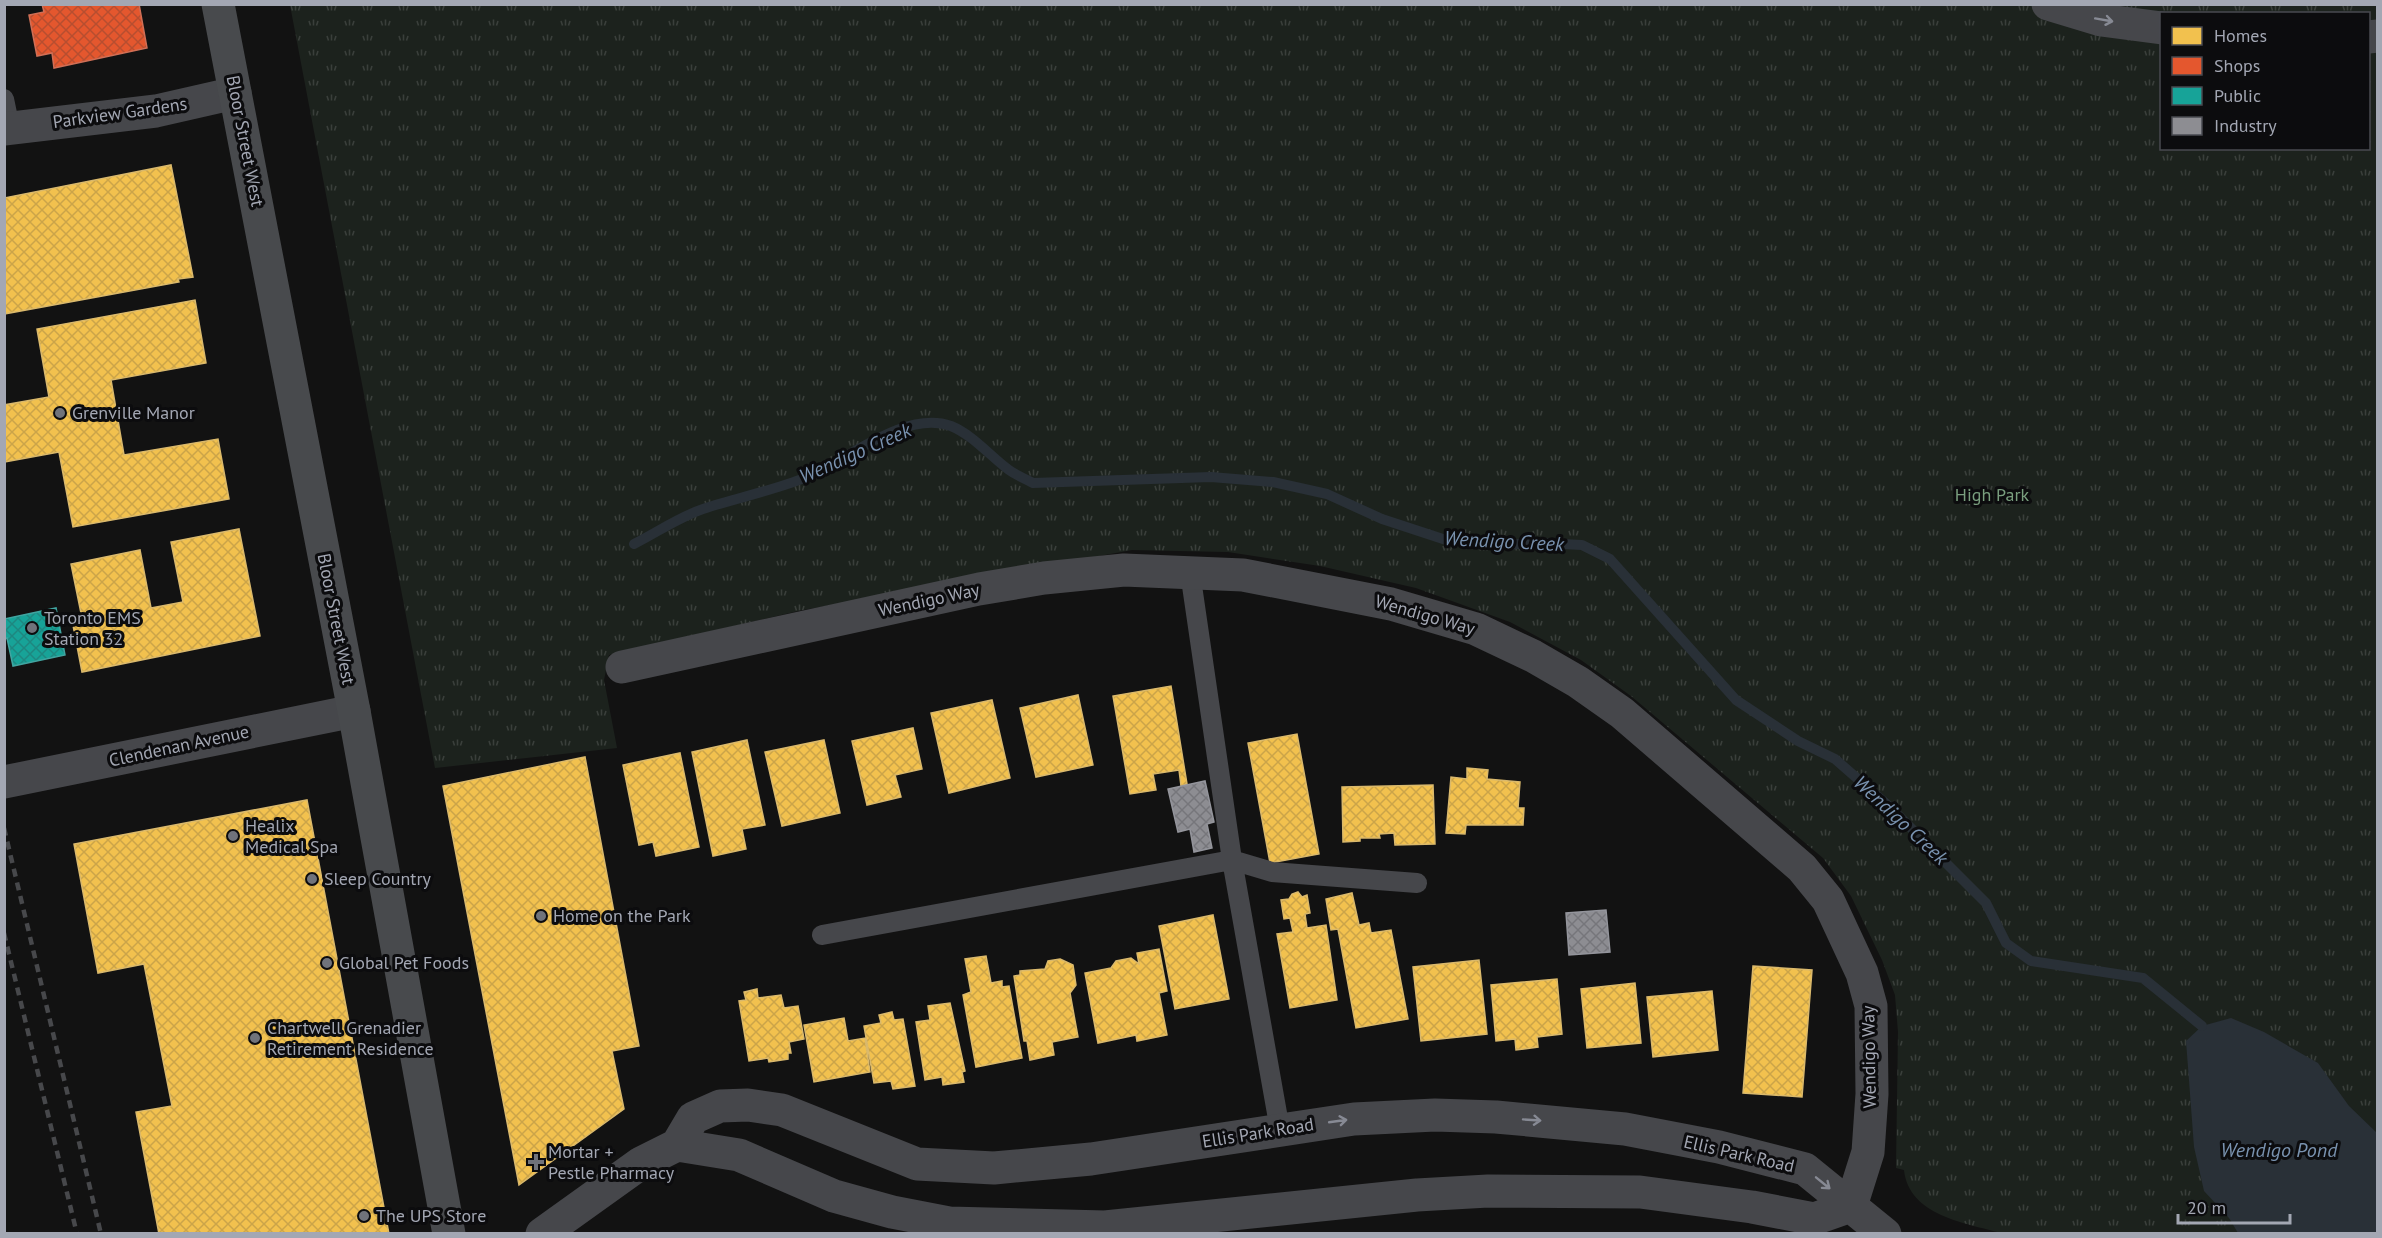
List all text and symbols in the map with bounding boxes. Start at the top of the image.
legend [2160,12,2370,150]
one-way arrow [2093,14,2113,25]
text: Homes [2214,24,2267,47]
text: Shops [2214,54,2260,77]
street label: Bloor Street West [221,73,270,209]
text: Public [2214,84,2261,107]
street label: Parkview Gardens [51,92,189,133]
text: Industry [2214,114,2277,137]
place label: Grenville Manor [72,401,195,424]
marker: Grenville Manor [53,406,67,420]
water label: Wendigo Creek [795,416,916,489]
park label: High Park [1955,483,2030,506]
water label: Wendigo Creek [1443,525,1566,557]
street label: Bloor Street West [312,551,361,687]
street label: Wendigo Way [876,577,982,621]
street label: Wendigo Way [1373,589,1478,640]
place label: Toronto EMS Station 32 [44,606,141,650]
marker: Toronto EMS Station 32 [25,621,39,635]
street label: Clendenan Avenue [107,719,251,772]
water label: Wendigo Creek [1848,770,1954,871]
place label: Healix Medical Spa [245,814,338,858]
marker: Healix Medical Spa [226,829,240,843]
place label: Sleep Country [324,867,432,890]
marker: Sleep Country [305,872,319,886]
place label: Home on the Park [553,904,691,927]
marker: Home on the Park [534,909,548,923]
place label: Global Pet Foods [339,951,469,974]
marker: Global Pet Foods [320,956,334,970]
street label: Wendigo Way [1856,1005,1881,1109]
place label: Chartwell Grenadier Retirement Residence [267,1016,434,1060]
marker: Chartwell Grenadier Retirement Residence [248,1031,262,1045]
street label: Ellis Park Road [1200,1112,1315,1153]
one-way arrow [1522,1115,1542,1126]
one-way arrow [1327,1116,1347,1127]
street label: Ellis Park Road [1682,1130,1797,1177]
water label: Wendigo Pond [2221,1137,2338,1163]
place label: Mortar + Pestle Pharmacy [548,1140,675,1184]
marker: Mortar + Pestle Pharmacy [529,1155,543,1169]
one-way arrow [1814,1176,1830,1189]
scale bar [2178,1187,2290,1225]
text: 20 m [2187,1196,2226,1219]
place label: The UPS Store [376,1204,486,1227]
marker: The UPS Store [357,1209,371,1223]

